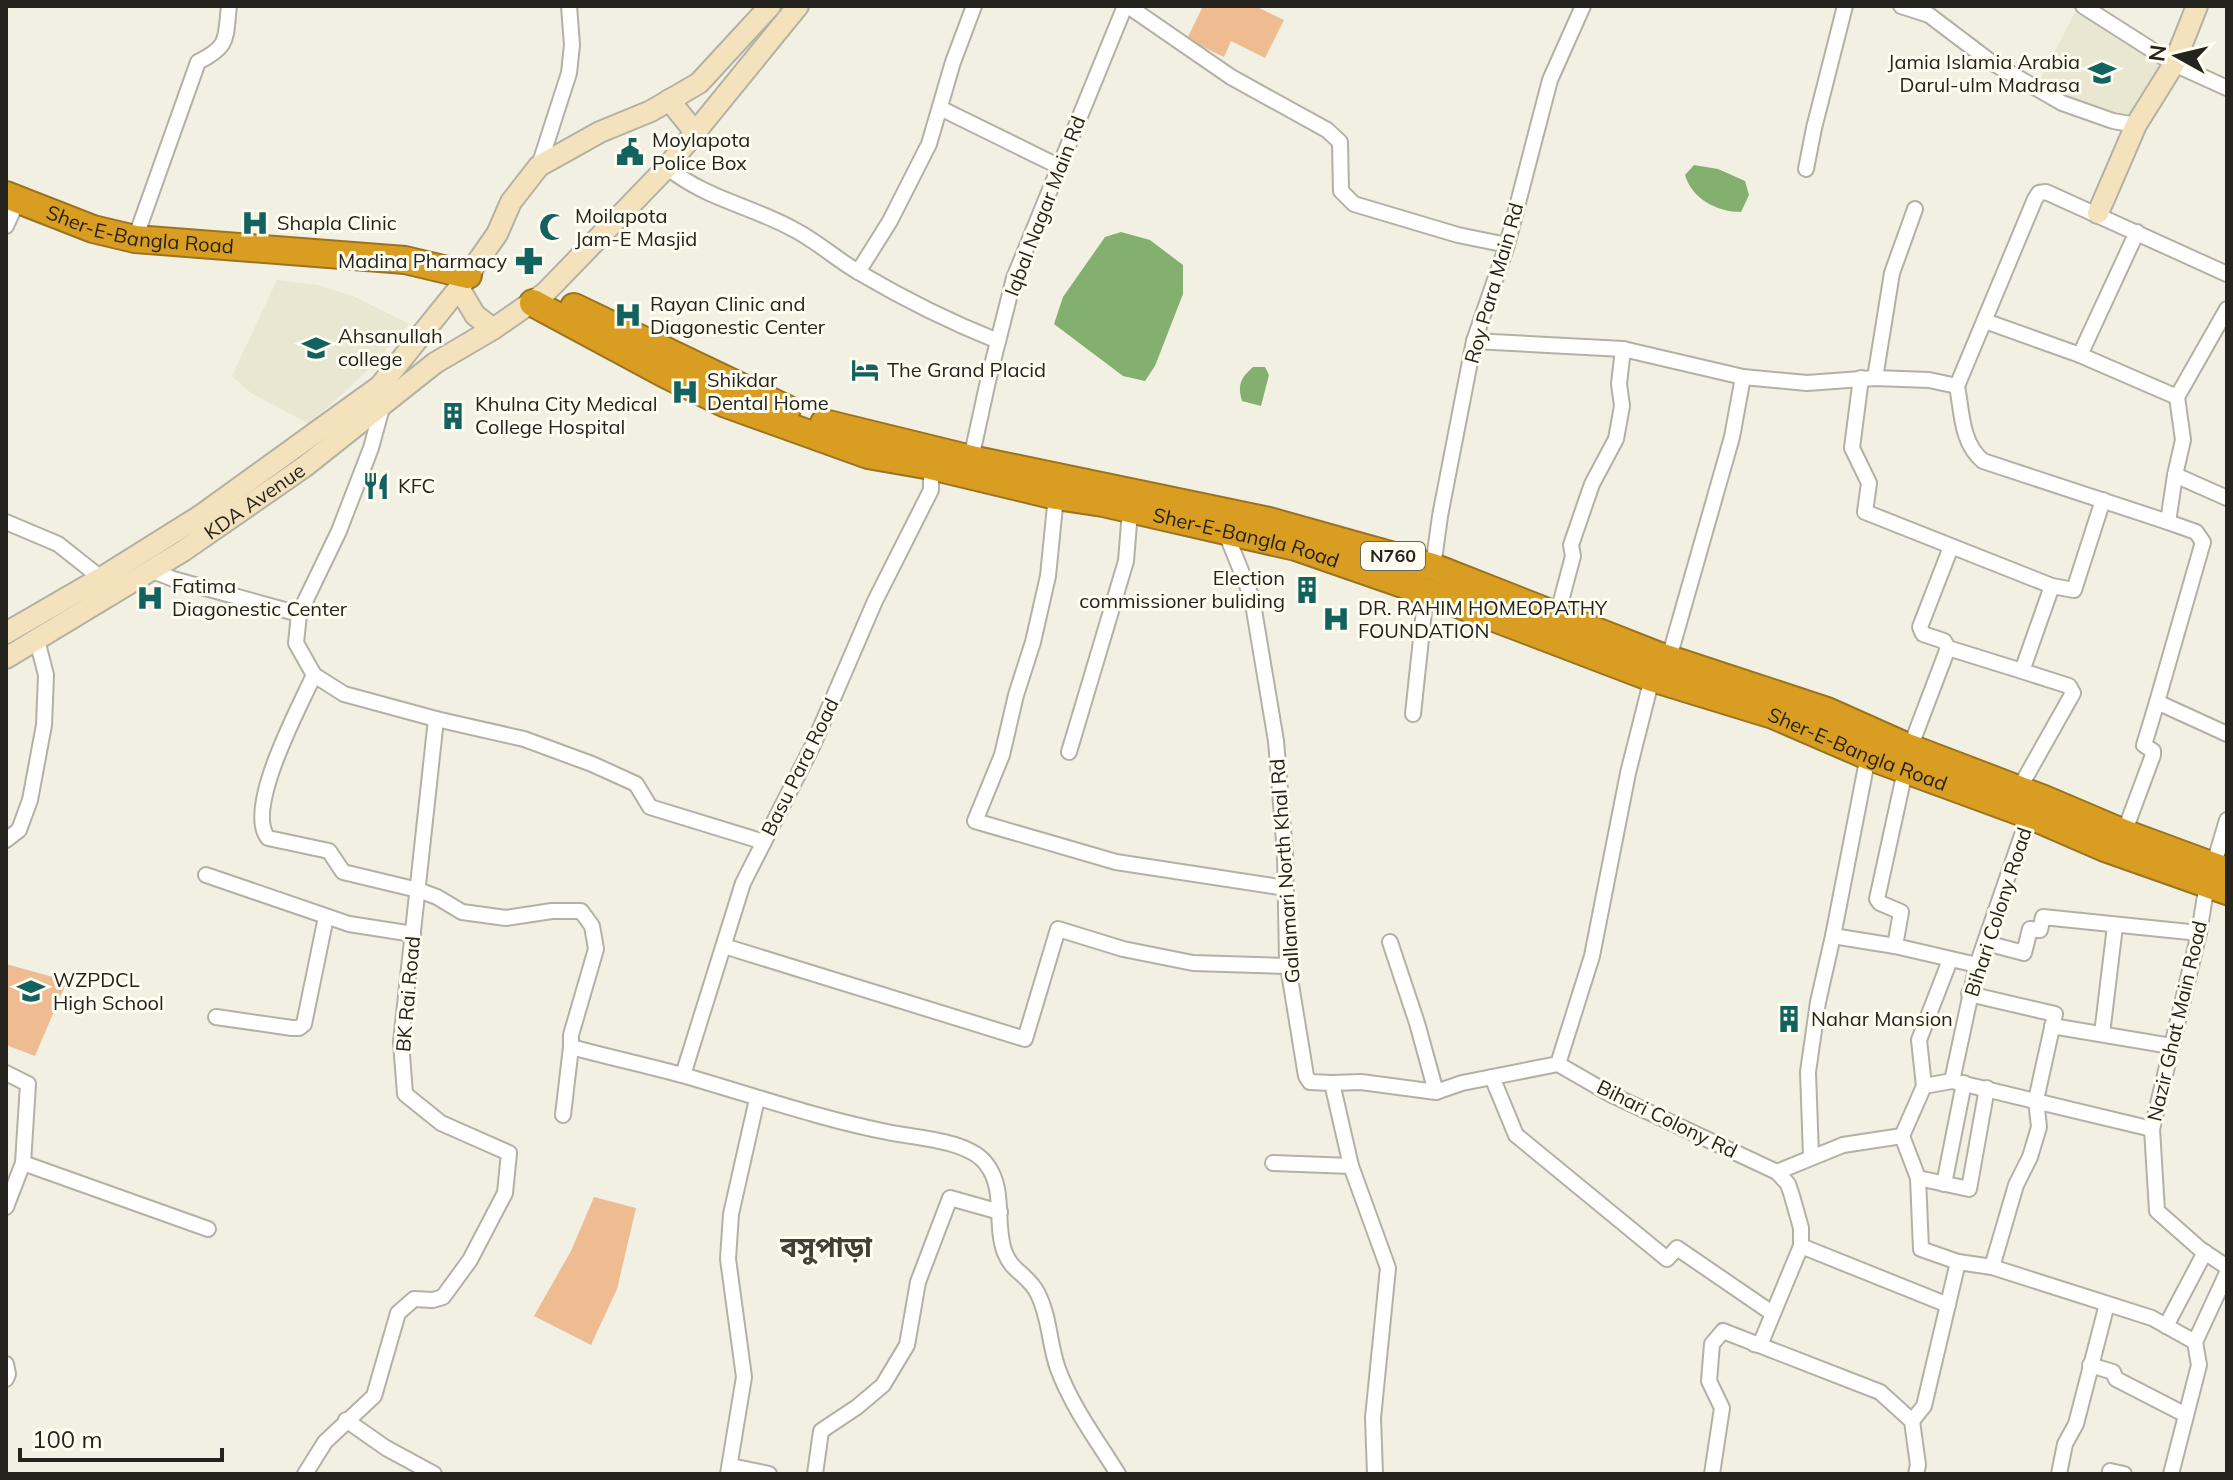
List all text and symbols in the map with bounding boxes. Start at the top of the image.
north arrow [2137,16,2217,96]
text: N [2142,43,2172,63]
place label: Jamia Islamia Arabia Darul-ulm Madrasa [1888,49,2080,97]
school or university icon: Jamia Islamia Arabia Darul-ulm Madrasa [2087,58,2117,88]
street label: Iqbal Nagar Main Rd [999,112,1090,300]
place label: Moylapota Police Box [652,127,750,175]
public building icon: Moylapota Police Box [615,137,645,167]
street label: Sher-E-Bangla Road [43,199,235,259]
street label: Roy Para Main Rd [1459,200,1528,366]
place label: Moilapota Jam-E Masjid [575,203,697,251]
hospital icon: Shapla Clinic [240,208,270,238]
place label: Shapla Clinic [277,210,397,235]
mosque icon: Moilapota Jam-E Masjid [538,212,568,242]
pharmacy icon: Madina Pharmacy [514,246,544,276]
place label: Madina Pharmacy [338,248,507,273]
place label: Rayan Clinic and Diagonestic Center [650,291,826,339]
hospital icon: Rayan Clinic and Diagonestic Center [613,300,643,330]
place label: Ahsanullah college [338,323,443,371]
school or university icon: Ahsanullah college [301,333,331,363]
hotel icon: The Grand Placid [850,355,880,385]
place label: The Grand Placid [887,357,1046,382]
place label: Shikdar Dental Home [707,367,829,415]
hospital icon: Shikdar Dental Home [670,377,700,407]
place label: Khulna City Medical College Hospital [475,391,657,439]
building icon: Khulna City Medical College Hospital [438,401,468,431]
street label: KDA Avenue [199,457,310,545]
restaurant icon: KFC [361,471,391,501]
place label: KFC [398,473,435,498]
street label: Sher-E-Bangla Road [1151,502,1343,573]
road number: N760 [1361,542,1425,570]
place label: Election commissioner buliding [1079,565,1285,613]
place label: Fatima Diagonestic Center [172,573,348,621]
building icon: Election commissioner buliding [1292,575,1322,605]
hospital icon: Fatima Diagonestic Center [135,583,165,613]
place label: DR. RAHIM HOMEOPATHY FOUNDATION [1358,595,1608,643]
hospital icon: DR. RAHIM HOMEOPATHY FOUNDATION [1321,604,1351,634]
street label: Basu Para Road [755,694,844,840]
street label: Sher-E-Bangla Road [1764,701,1951,796]
street label: Gallamari North Khal Rd [1264,758,1305,984]
street label: Bihari Colony Road [1958,824,2037,1000]
street label: Nazir Ghat Main Road [2141,918,2212,1124]
street label: BK Rai Road [390,935,425,1053]
place label: WZPDCL High School [53,967,164,1015]
school or university icon: WZPDCL High School [16,976,46,1006]
building icon: Nahar Mansion [1774,1004,1804,1034]
place label: Nahar Mansion [1811,1006,1953,1031]
street label: Bihari Colony Rd [1593,1074,1741,1163]
district label: বসুপাড়া [779,1229,873,1265]
scale bar [20,1412,222,1462]
text: 100 m [32,1424,103,1454]

